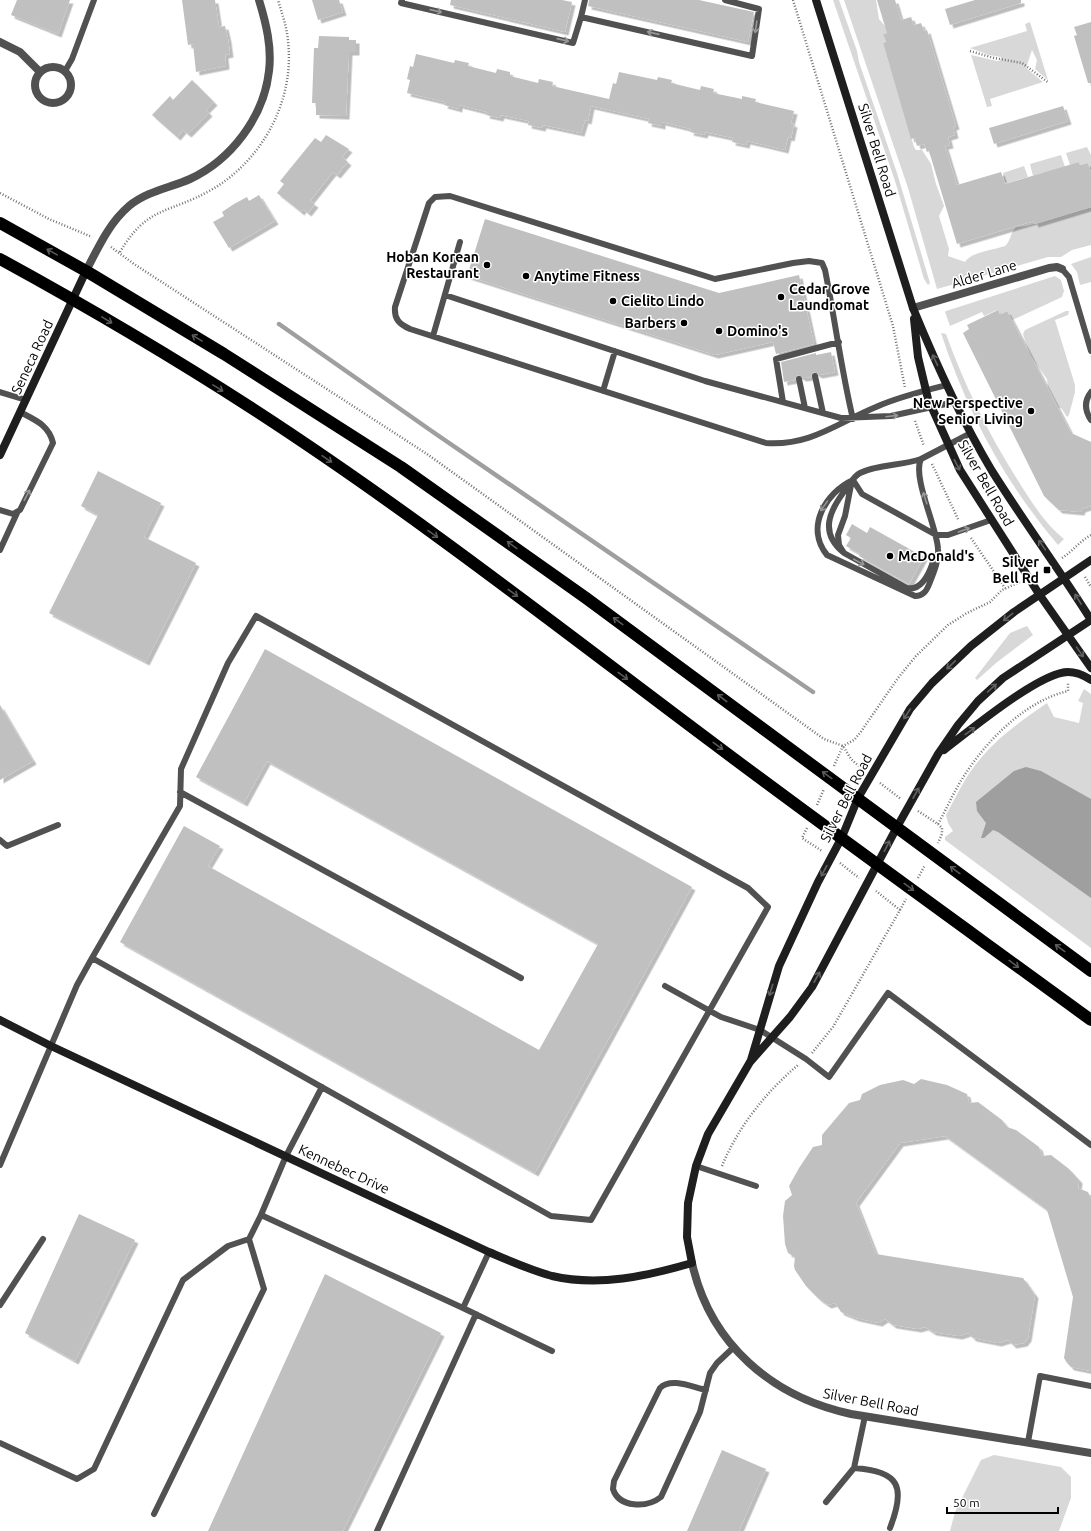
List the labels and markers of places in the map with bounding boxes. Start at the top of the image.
place label: Hoban Korean Restaurant [386,249,479,281]
marker: Hoban Korean Restaurant [482,260,492,270]
place label: Anytime Fitness [534,268,640,284]
marker: Anytime Fitness [521,271,531,281]
place label: Cedar Grove Laundromat [789,281,870,313]
marker: Cedar Grove Laundromat [776,292,786,302]
place label: Cielito Lindo [621,293,704,309]
marker: Cielito Lindo [608,296,618,306]
place label: Barbers [625,315,676,331]
marker: Barbers [679,318,689,328]
place label: Domino's [727,323,788,339]
marker: Domino's [714,326,724,336]
place label: New Perspective Senior Living [913,395,1023,427]
marker: New Perspective Senior Living [1026,406,1036,416]
place label: McDonald's [898,548,975,564]
marker: McDonald's [885,551,895,561]
place label: Silver Bell Rd [993,554,1039,586]
marker: Silver Bell Rd [1042,565,1052,575]

